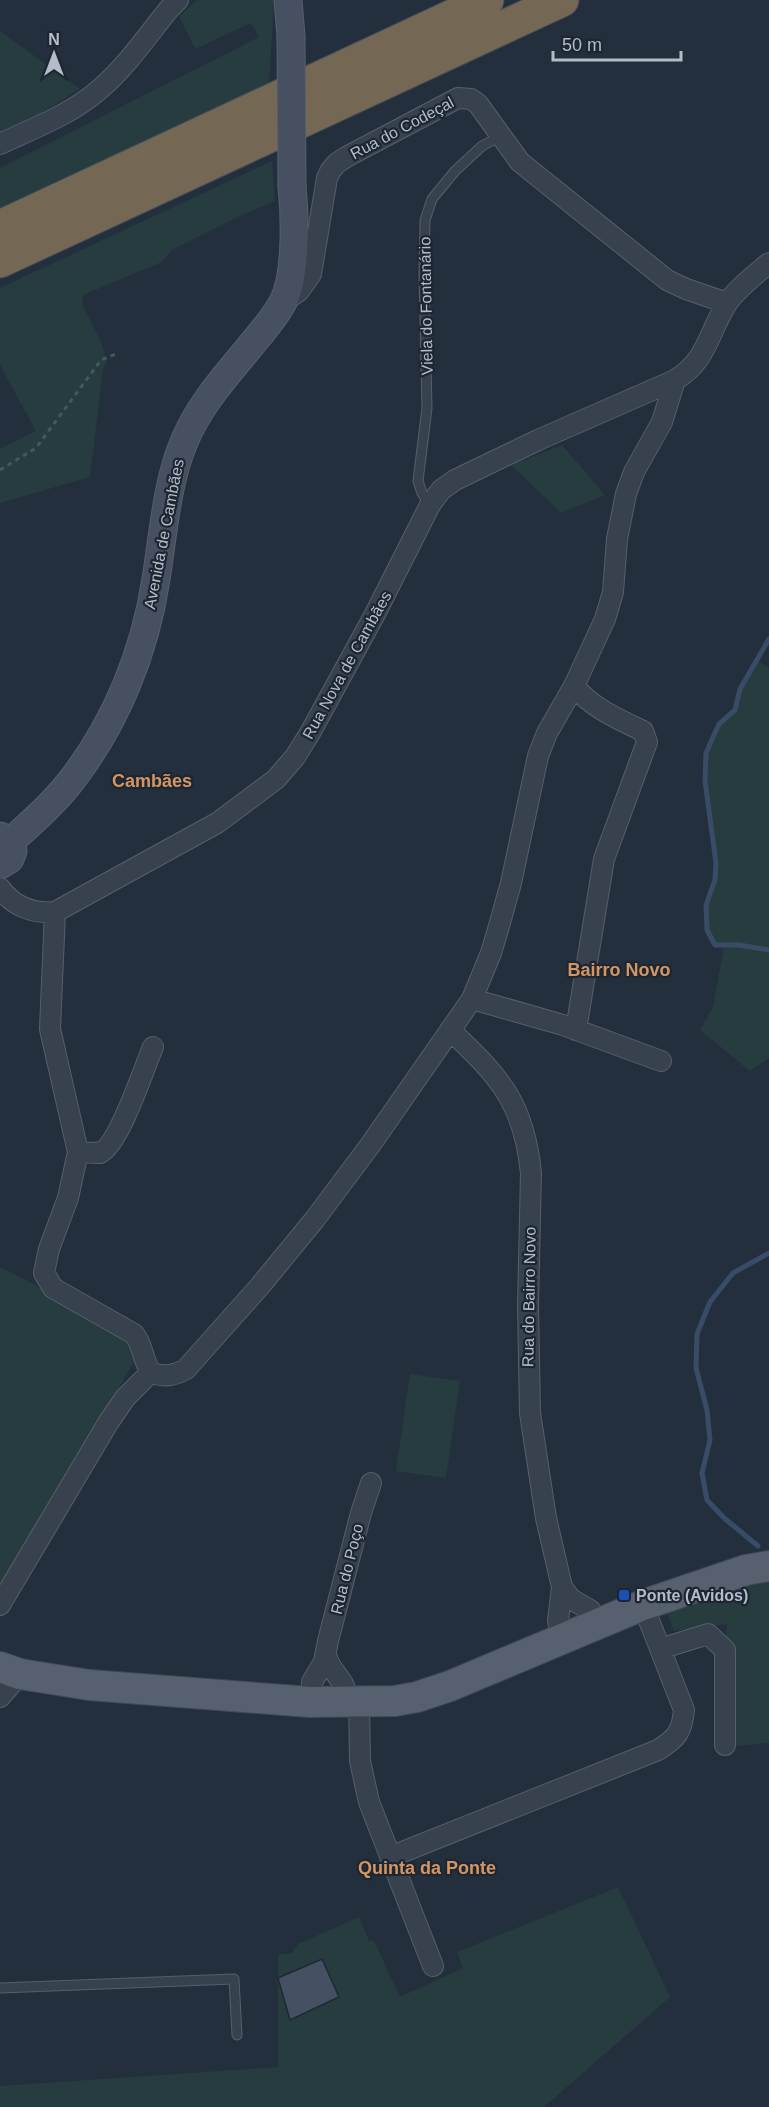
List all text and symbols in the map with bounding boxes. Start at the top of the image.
north arrow [24,24,84,84]
scale bar [553,24,680,62]
text: N [48,31,60,48]
text: 50 m [562,35,602,55]
street label: Rua do Codeçal [347,94,457,162]
street label: Viela do Fontanário [416,237,436,375]
street label: Avenida de Cambães [141,457,187,611]
street label: Rua Nova de Cambães [299,588,395,742]
district label: Cambães [112,771,192,791]
district label: Bairro Novo [567,960,671,980]
street label: Rua do Bairro Novo [519,1227,539,1367]
street label: Rua do Poço [328,1522,366,1616]
place label: Ponte (Avidos) [636,1587,748,1604]
marker: Ponte (Avidos) [617,1588,631,1602]
district label: Quinta da Ponte [358,1858,496,1878]

